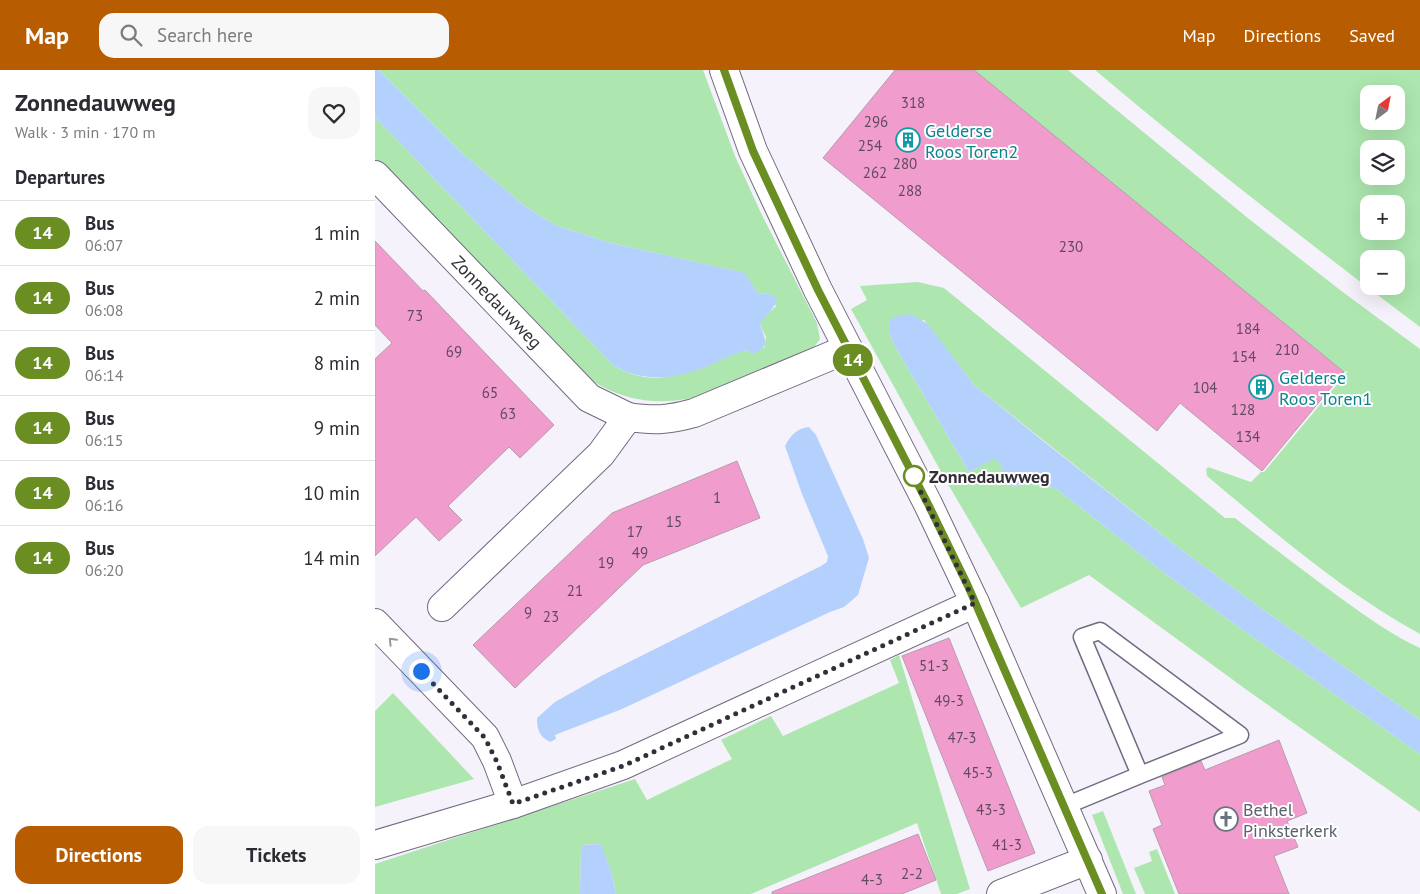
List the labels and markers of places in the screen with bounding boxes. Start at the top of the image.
place label: Gelderse Roos Toren2 [925,119,1018,163]
building icon: Gelderse Roos Toren2 [895,127,921,153]
place label: Gelderse Roos Toren1 [1279,366,1372,410]
building icon: Gelderse Roos Toren1 [1248,374,1274,400]
marker: Zonnedauwweg [903,465,925,487]
place label: Zonnedauwweg [929,465,1050,488]
place label: Bethel Pinksterkerk [1243,798,1338,842]
church icon: Bethel Pinksterkerk [1213,806,1239,832]

